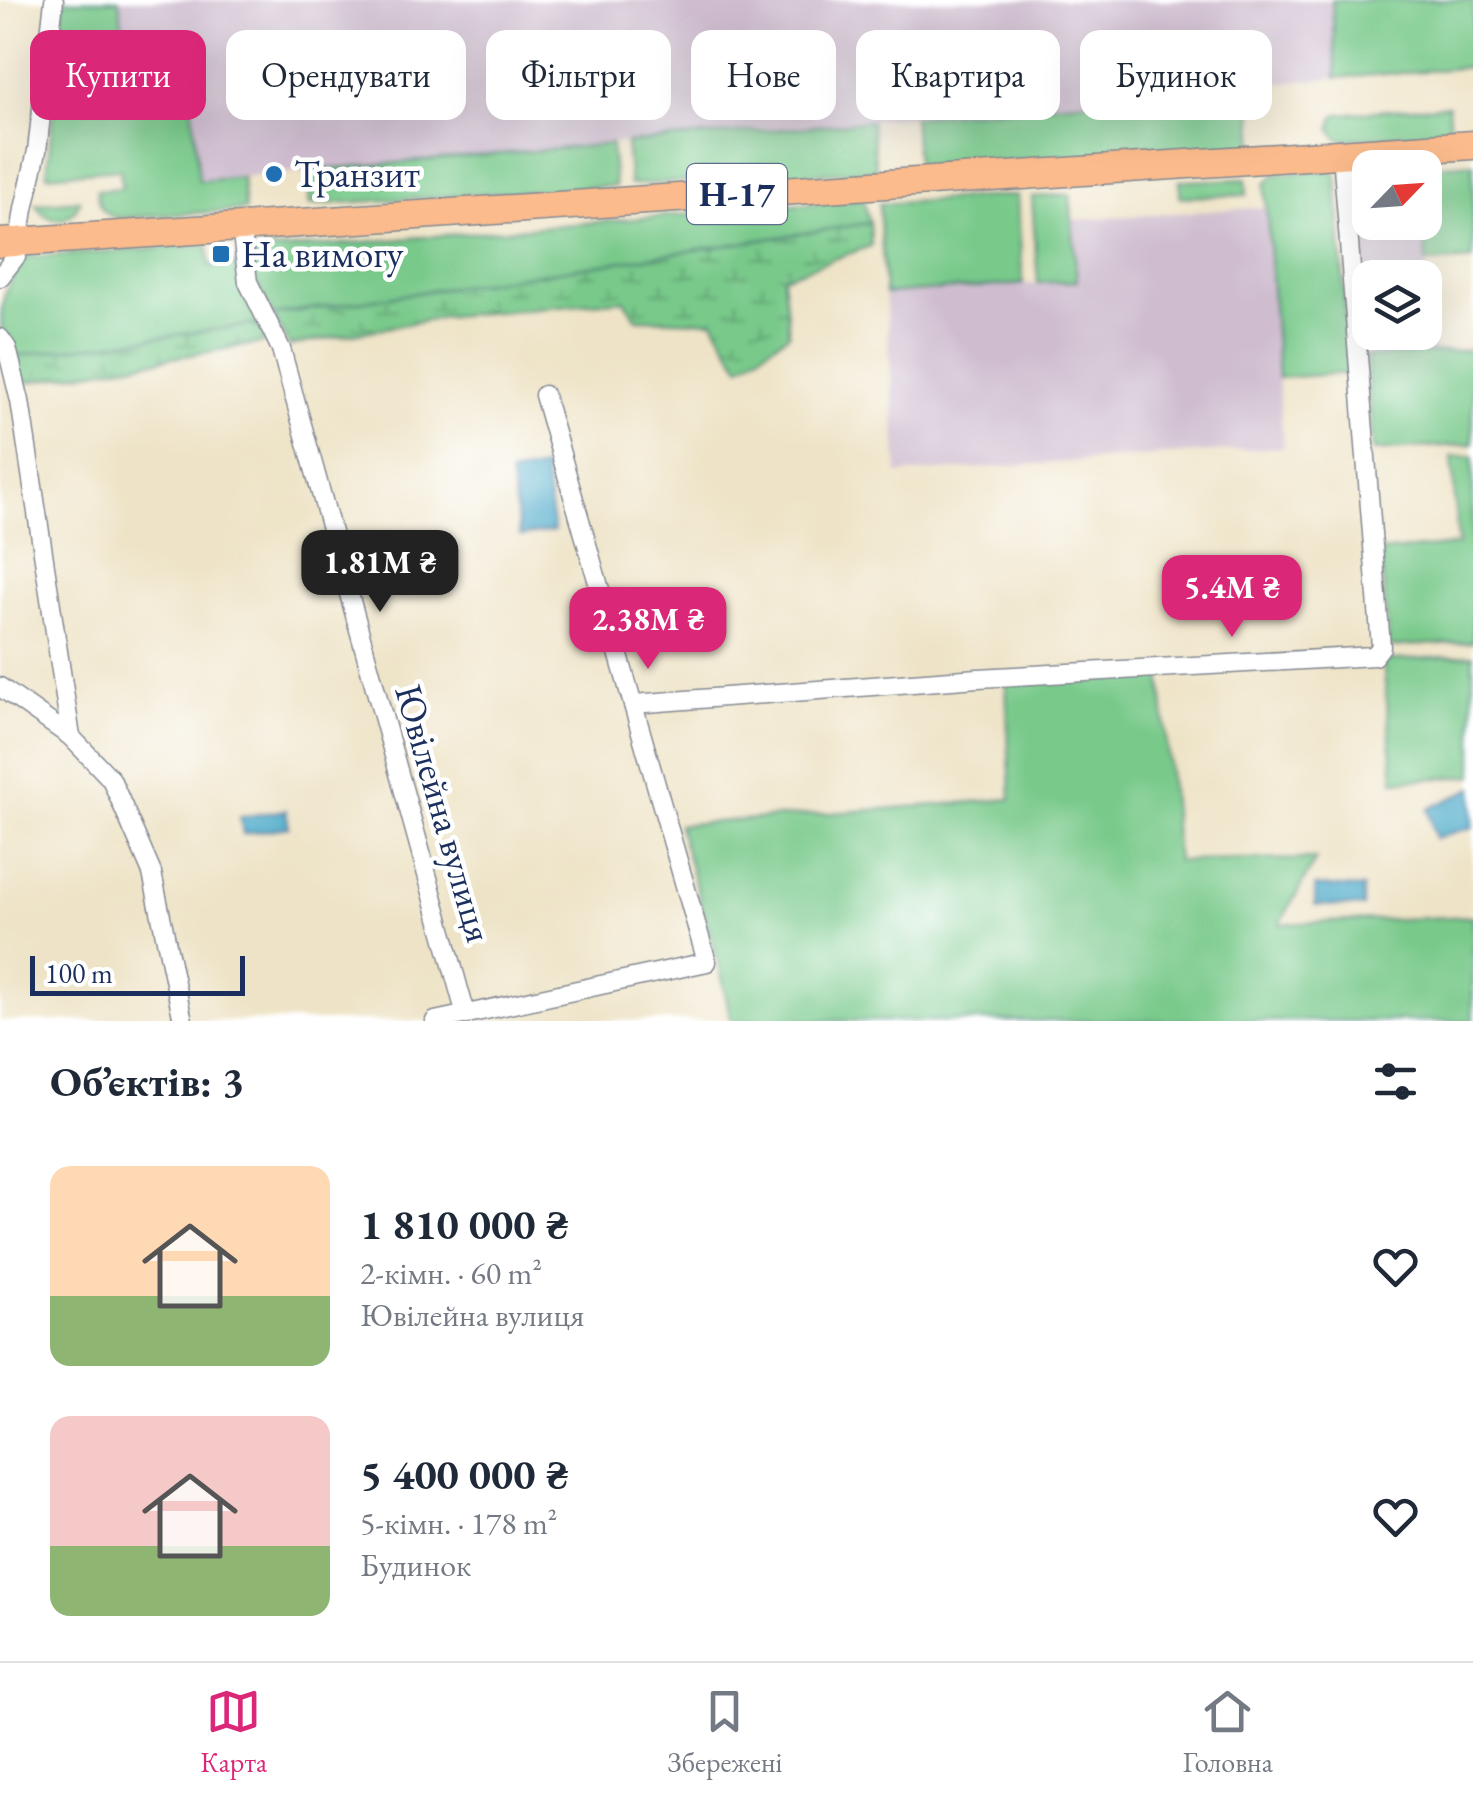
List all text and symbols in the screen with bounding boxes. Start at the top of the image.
chip: Купити [30,30,206,120]
chip: Орендувати [226,30,466,120]
chip: Фільтри [486,30,671,120]
chip: Нове [691,30,836,120]
chip: Квартира [856,30,1060,120]
chip: Будинок [1080,30,1272,120]
place label: Транзит [294,149,420,198]
north arrow [1352,150,1442,240]
map controls [1352,150,1442,350]
marker: Транзит [263,163,285,185]
road number: Н-17 [687,164,787,224]
place label: На вимогу [241,229,404,278]
marker: На вимогу [210,243,232,265]
button: layers [1352,260,1442,350]
pin: 1.81M ₴ [288,530,472,615]
text: 1.81M ₴ [323,541,437,583]
pin: 5.4M ₴ [1151,555,1313,640]
text: 5.4M ₴ [1184,566,1280,608]
pin: 2.38M ₴ [556,587,740,672]
text: 2.38M ₴ [591,598,705,640]
street label: Ювілейна вулиця [384,678,505,948]
scale bar [30,951,245,996]
text: 100 m [45,955,113,991]
text: Об’єктів: 3 [50,1054,244,1109]
icon: filters [1368,1054,1423,1109]
text: 1 810 000 ₴ [360,1197,569,1252]
icon: home [130,1206,250,1326]
icon: heart [1368,1239,1423,1294]
text: 2-кімн. · 60 m² [360,1252,542,1294]
text: Ювілейна вулиця [360,1294,584,1336]
text: 5 400 000 ₴ [360,1447,569,1502]
icon: home [130,1456,250,1576]
icon: heart [1368,1489,1423,1544]
text: 5-кімн. · 178 m² [360,1502,557,1544]
text: Будинок [360,1544,471,1586]
tab: Карта [200,1684,267,1780]
tab: Збережені [667,1684,782,1780]
tab: Головна [1183,1684,1273,1780]

